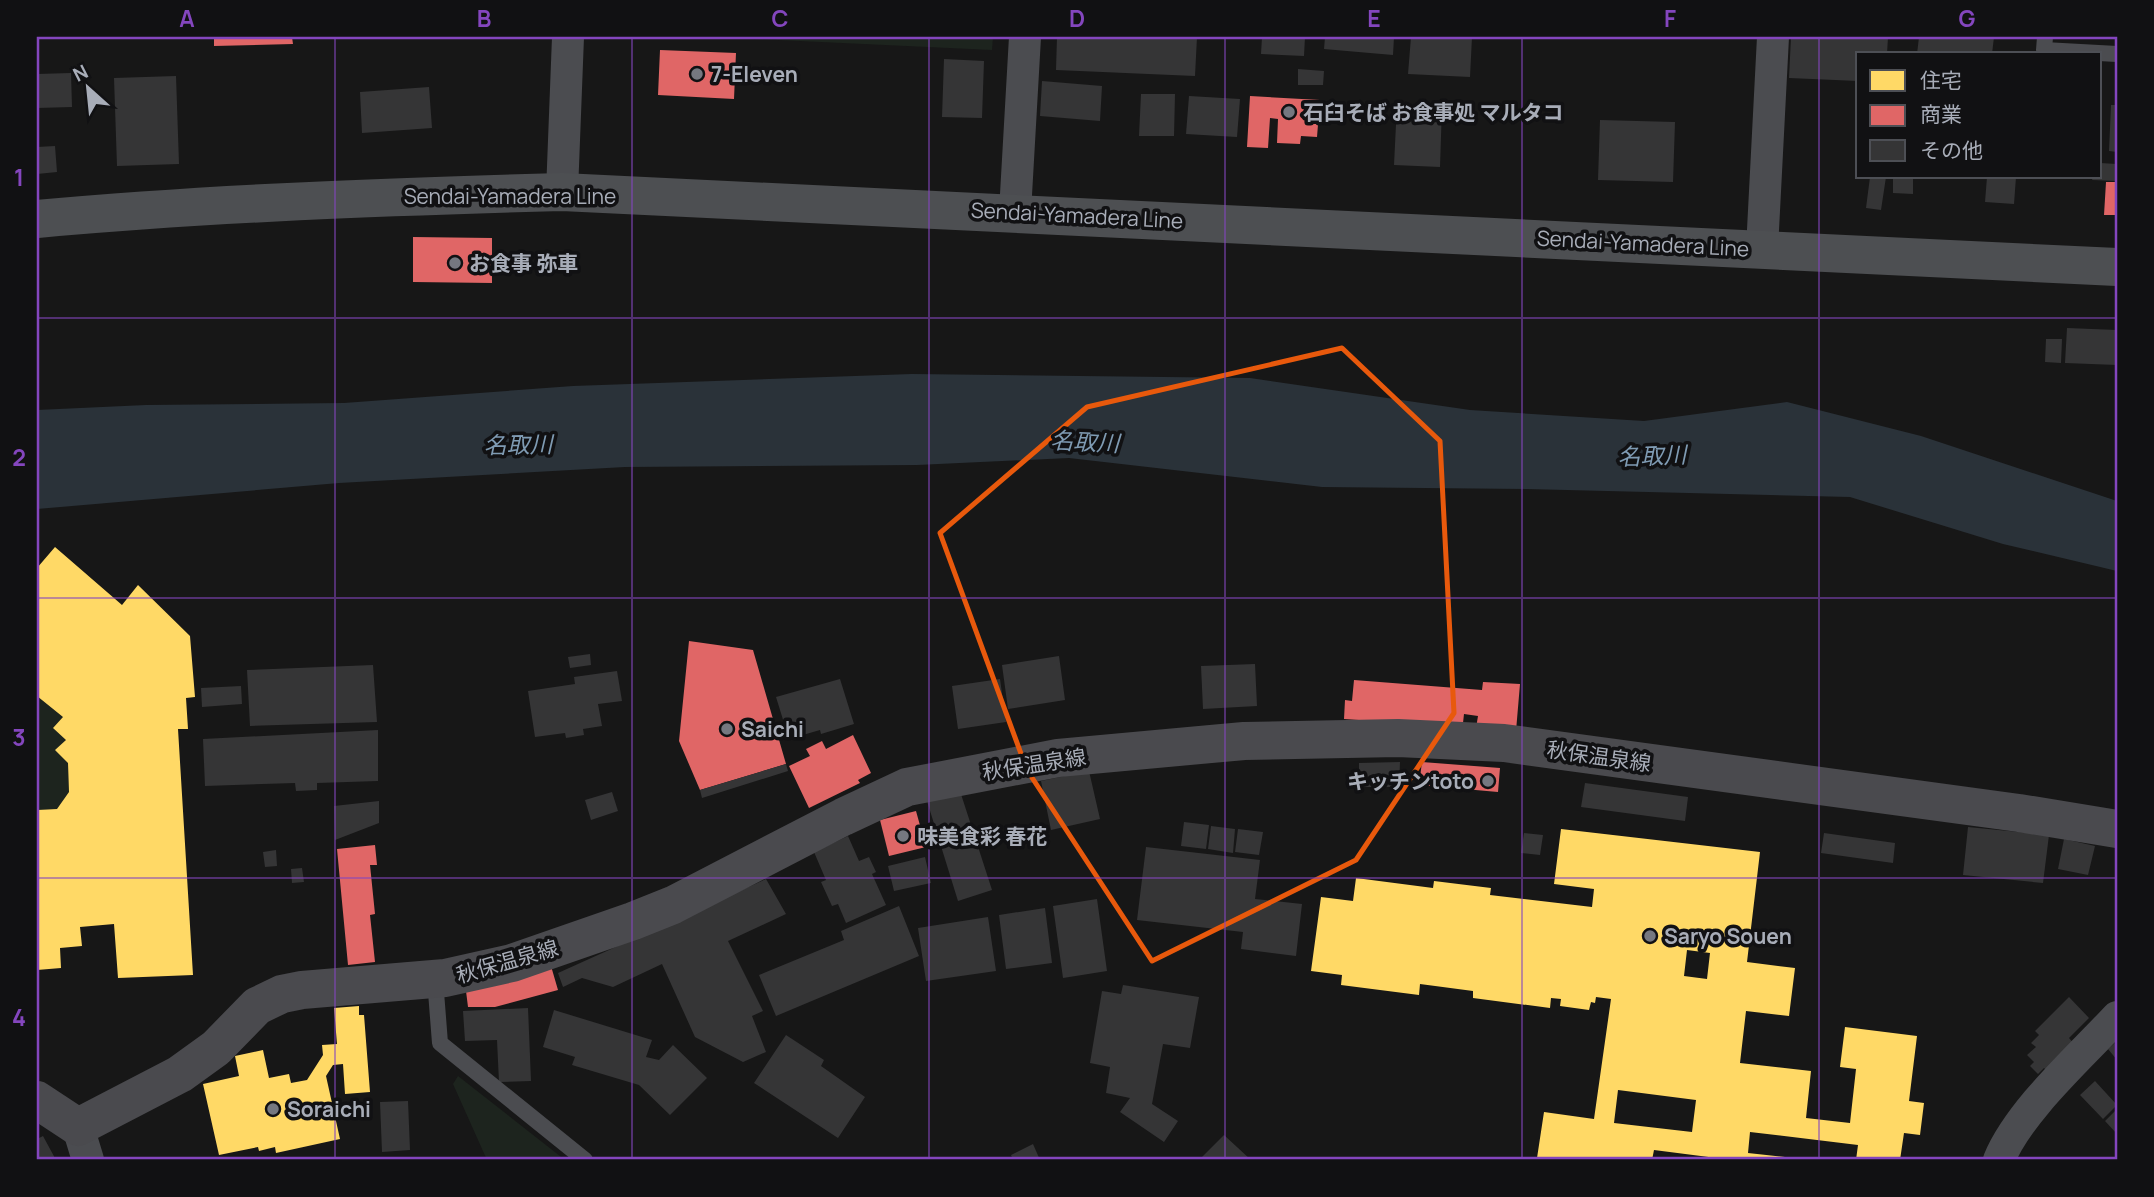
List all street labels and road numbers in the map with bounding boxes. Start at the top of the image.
street label: Sendai-Yamadera Line [404,182,616,210]
street label: Sendai-Yamadera Line [970,195,1184,235]
street label: Sendai-Yamadera Line [1536,223,1750,263]
street label: 秋保温泉線 [1545,735,1653,777]
street label: 秋保温泉線 [980,742,1088,786]
street label: 秋保温泉線 [453,933,561,989]

